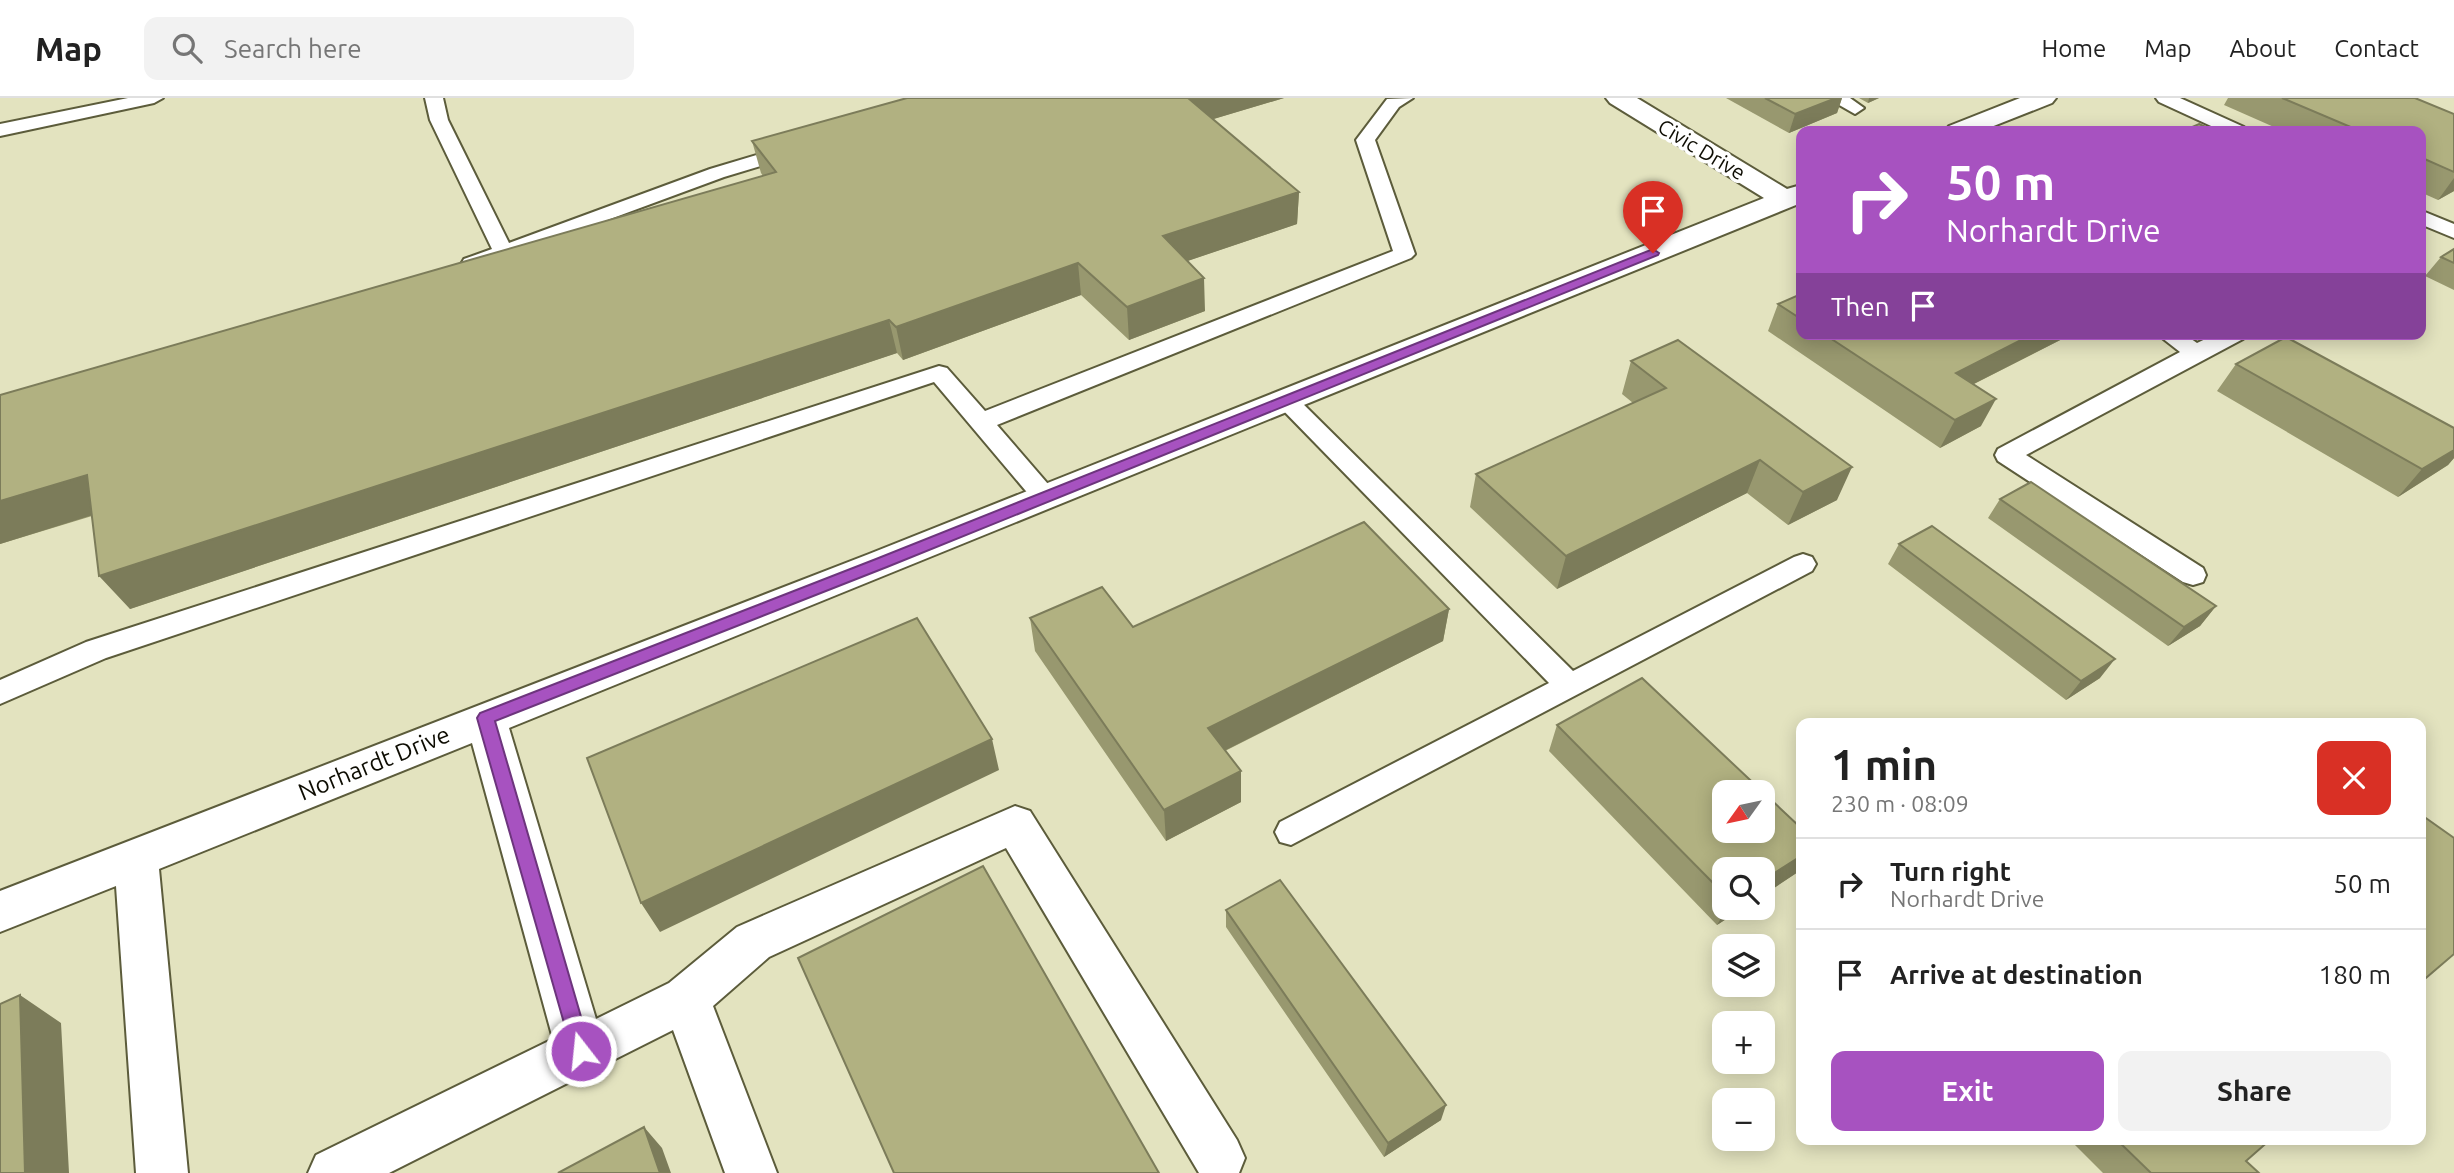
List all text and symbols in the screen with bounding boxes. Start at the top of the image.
search box [144,17,634,80]
icon: search [168,29,206,67]
text: Map [35,30,102,67]
text: Search here [224,34,362,63]
text: Home [2041,35,2106,62]
text: Map [2144,35,2191,62]
text: About [2229,35,2296,62]
text: Contact [2334,35,2419,62]
street label: Civic Drive [1654,114,1750,184]
icon: right [1831,154,1922,245]
text: 50 m [1946,154,2055,209]
pin [1623,181,1683,253]
icon: arrive [1634,192,1672,230]
text: Norhardt Drive [1946,212,2161,248]
icon: arrive [1904,287,1942,325]
text: Then [1831,292,1890,321]
street label: Norhardt Drive [294,720,454,806]
text: 1 min [1831,741,1937,788]
button: close [2317,741,2391,815]
north arrow [1712,780,1774,844]
map controls [1712,780,1775,1151]
text: 230 m · 08:09 [1831,791,1969,816]
button: search [1712,857,1775,920]
text: Turn right [1890,857,2011,886]
icon: right [1831,865,1869,903]
text: 50 m [2333,869,2391,898]
text: Norhardt Drive [1890,886,2044,911]
button: layers [1712,934,1775,997]
icon: arrive [1831,956,1869,994]
text: Arrive at destination [1890,960,2143,989]
text: 180 m [2319,960,2391,989]
button: + [1712,1011,1775,1074]
position arrow [544,1014,618,1088]
button: Exit [1831,1051,2104,1131]
button: Share [2118,1051,2391,1131]
button: − [1712,1088,1775,1151]

